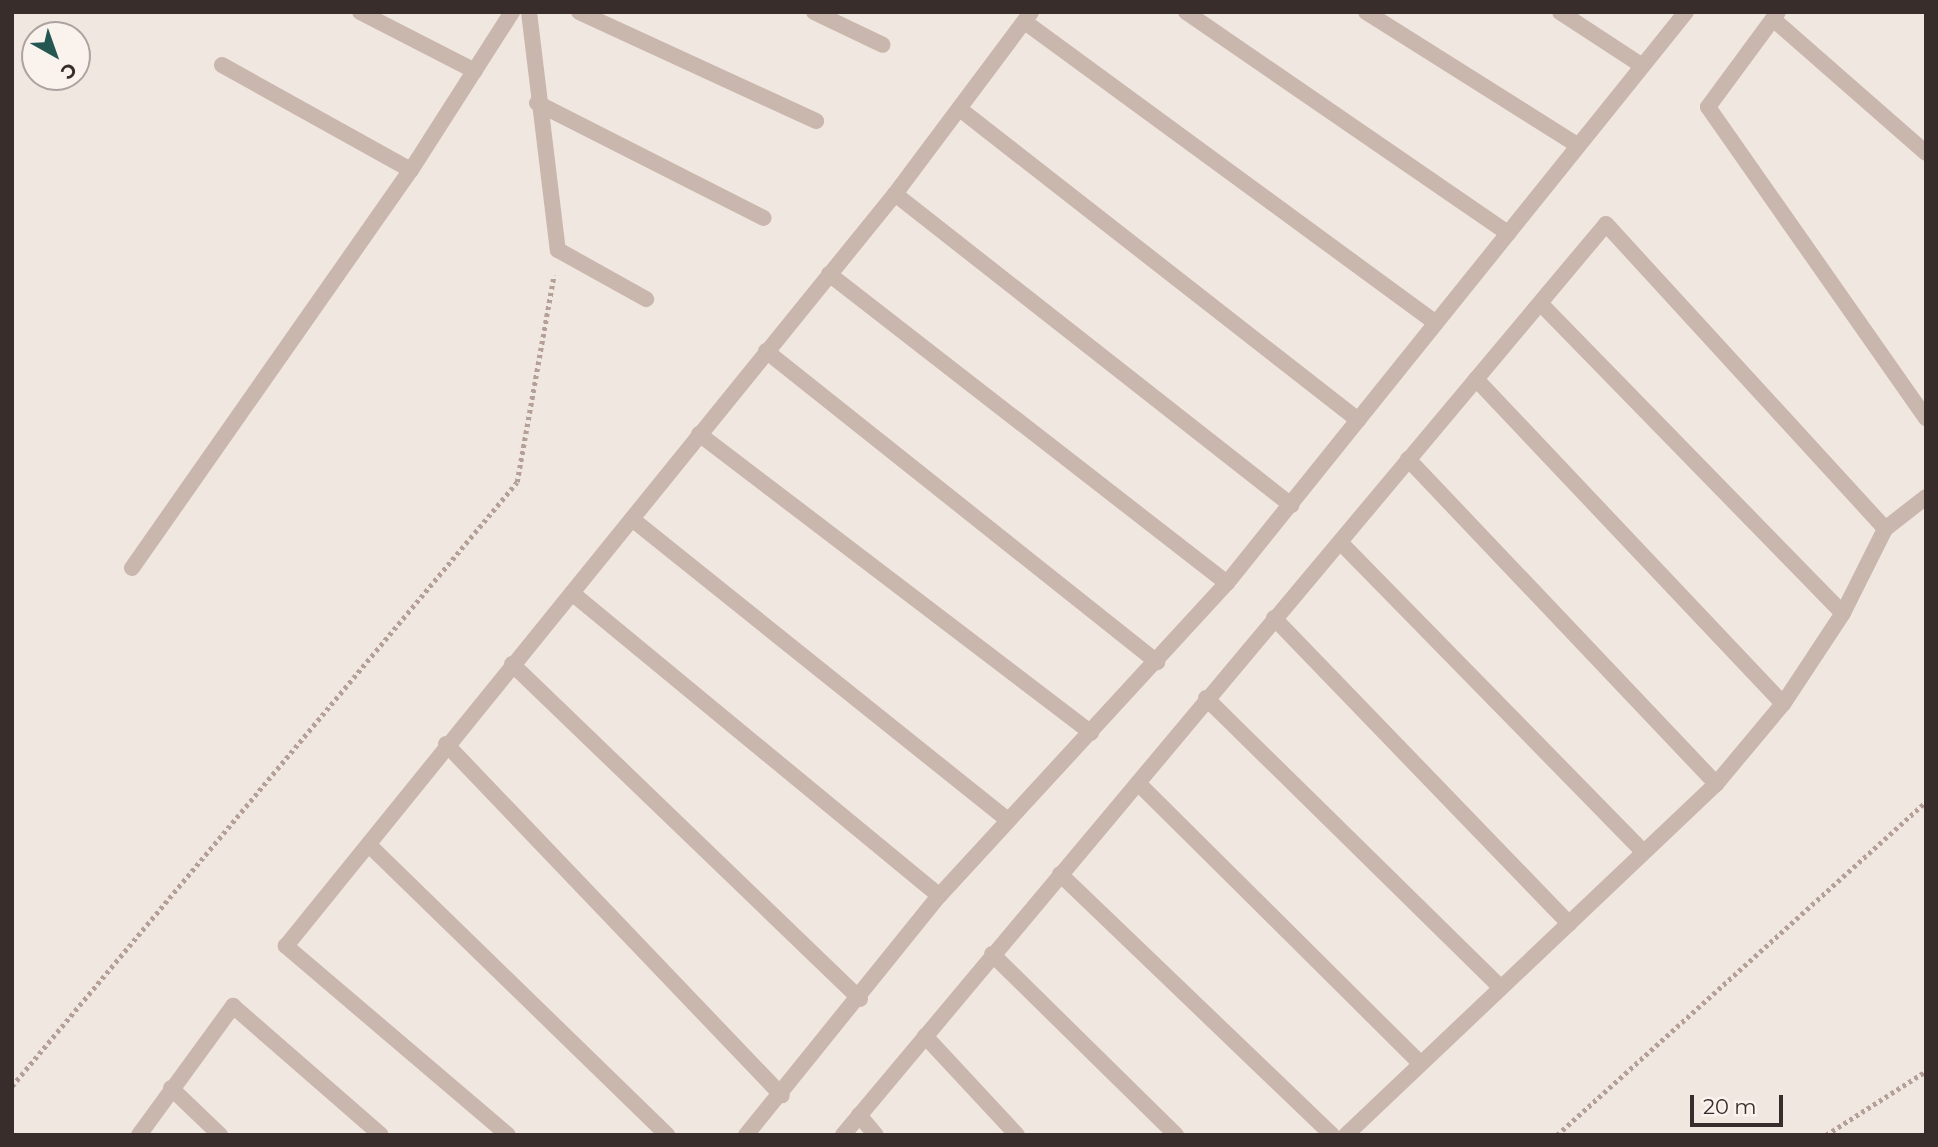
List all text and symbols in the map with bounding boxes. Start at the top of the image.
north arrow [21,21,91,91]
text: С [56,58,81,84]
scale bar [1693,1080,1786,1124]
text: 20 m [1703,1094,1757,1119]

